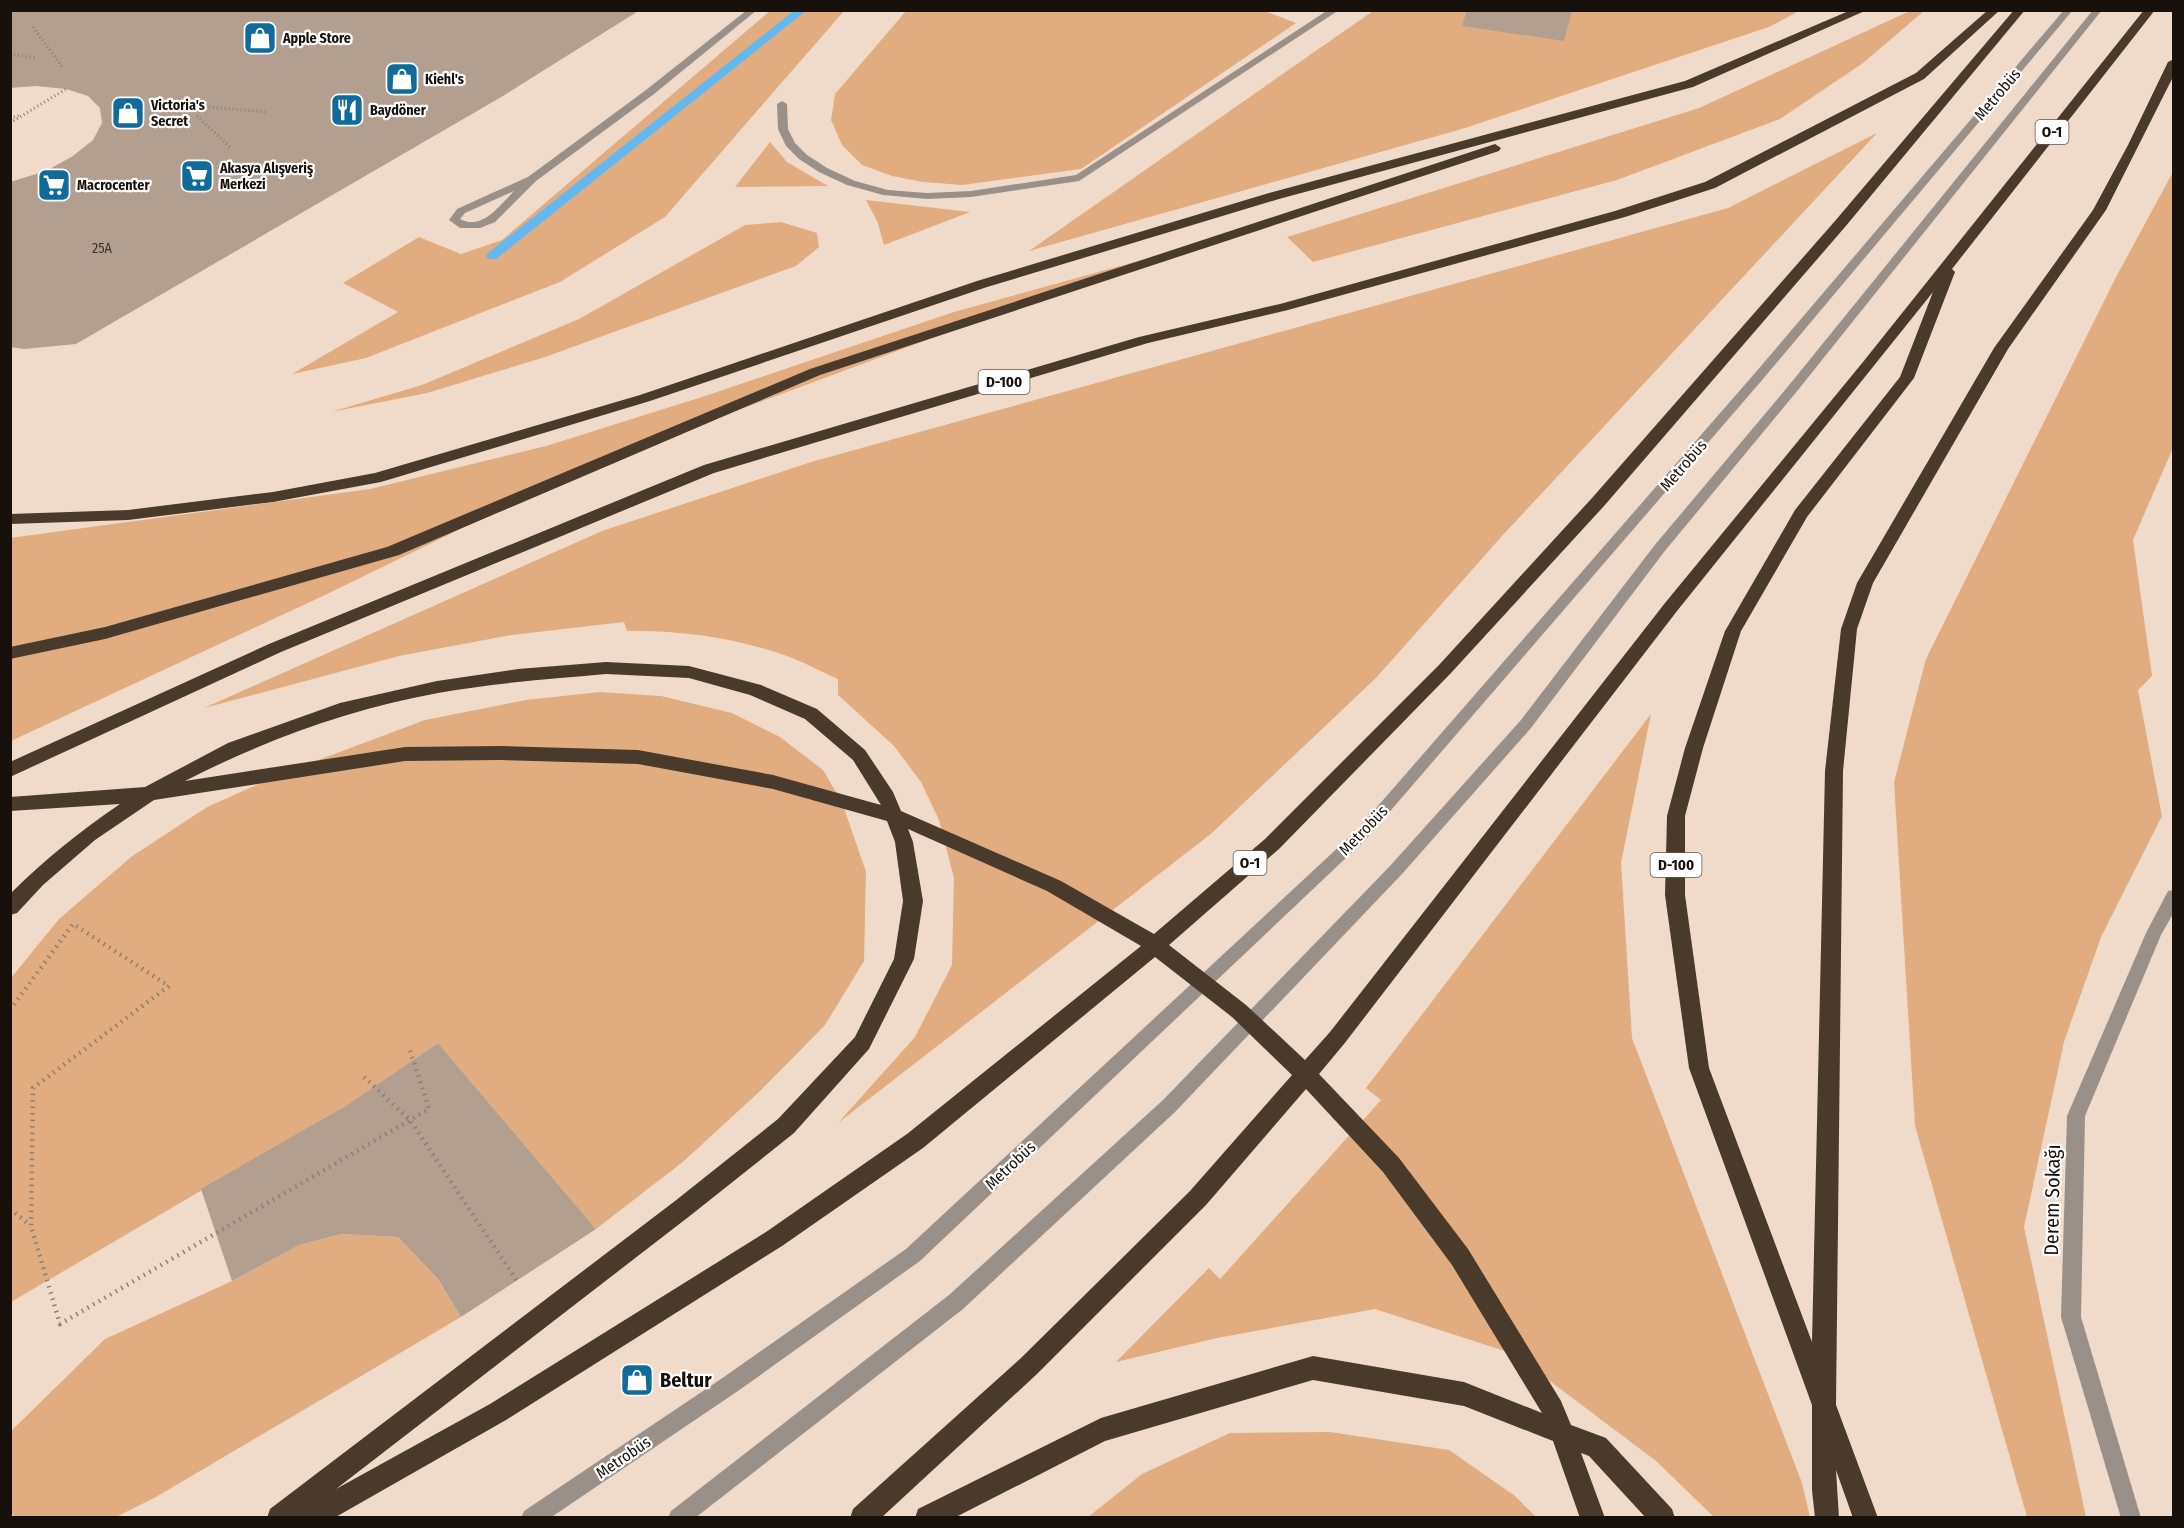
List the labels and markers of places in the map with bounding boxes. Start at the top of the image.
shop icon: Apple Store [242,20,278,56]
place label: Apple Store [282,30,351,47]
shop icon: Kiehl's [384,61,420,97]
place label: Kiehl's [425,71,464,88]
restaurant icon: Baydöner [329,92,365,128]
shop icon: Victoria's Secret [110,95,146,131]
place label: Victoria's Secret [150,97,205,130]
place label: Baydöner [370,102,427,119]
supermarket icon: Akasya Alışveriş Merkezi [179,158,215,194]
place label: Akasya Alışveriş Merkezi [219,160,313,193]
supermarket icon: Macrocenter [36,167,72,203]
place label: Macrocenter [77,177,150,194]
shop icon: Beltur [619,1362,655,1398]
place label: Beltur [660,1368,712,1392]

